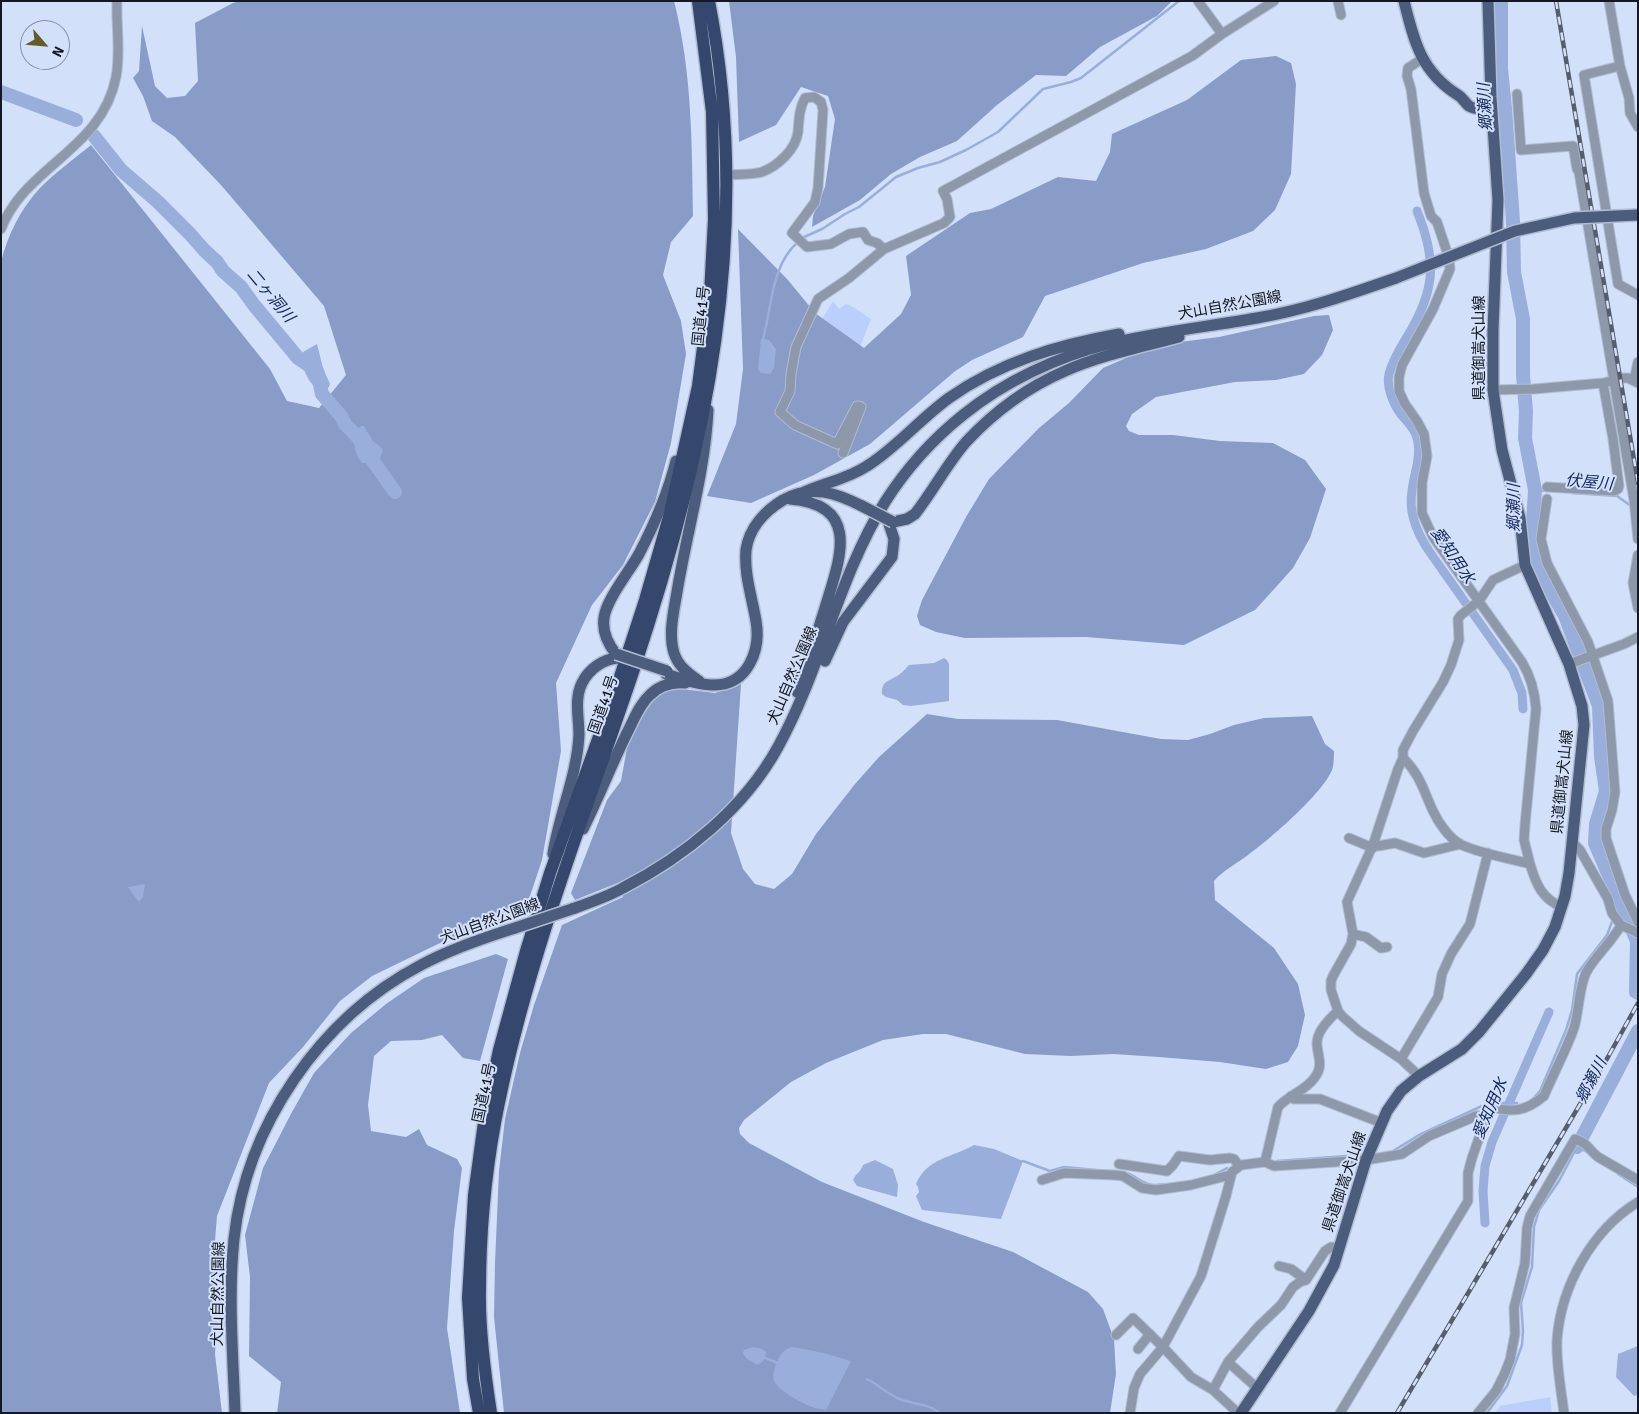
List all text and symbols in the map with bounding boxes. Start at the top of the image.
north arrow [20,20,70,70]
text: N [48,43,68,60]
water label: 郷瀬川 [1475,82,1497,132]
water label: 二ヶ洞川 [242,265,298,327]
street label: 国道41号 [690,285,714,347]
street label: 犬山自然公園線 [1177,288,1283,324]
street label: 県道御嵩犬山線 [1471,296,1489,400]
water label: 伏屋川 [1564,471,1614,495]
water label: 郷瀬川 [1505,484,1525,532]
water label: 愛知用水 [1426,524,1478,588]
street label: 犬山自然公園線 [764,624,822,728]
street label: 国道41号 [586,673,622,737]
street label: 県道御嵩犬山線 [1549,729,1577,835]
street label: 犬山自然公園線 [438,896,542,948]
water label: 郷瀬川 [1573,1055,1611,1107]
street label: 国道41号 [470,1061,500,1125]
water label: 愛知用水 [1470,1076,1512,1142]
street label: 県道御嵩犬山線 [1319,1129,1371,1235]
street label: 犬山自然公園線 [209,1241,229,1347]

